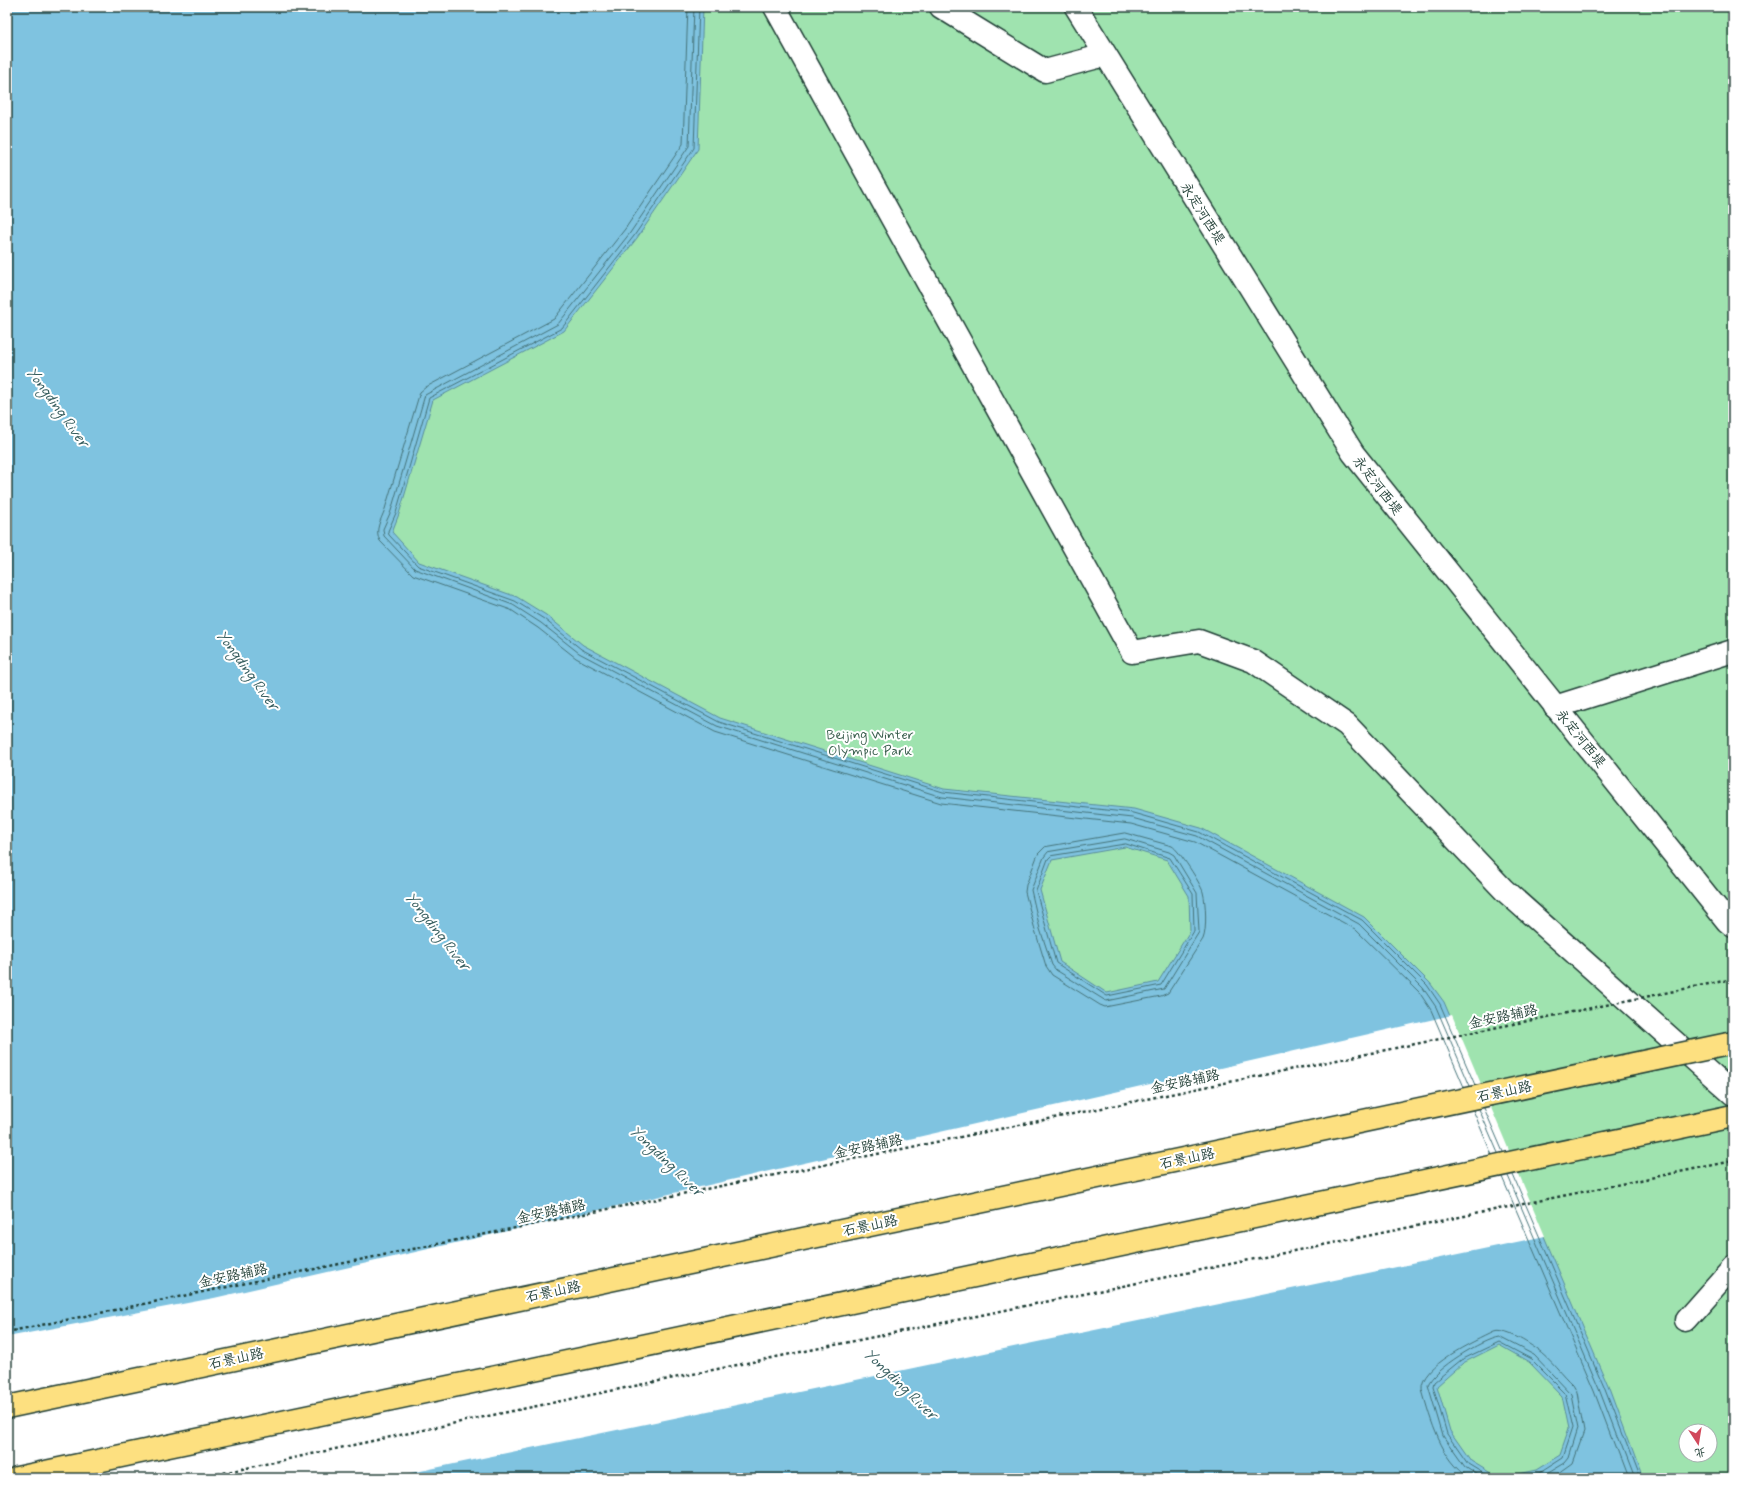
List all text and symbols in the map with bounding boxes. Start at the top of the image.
street label: 永定河西堤 [1176,179,1228,248]
water label: Yongding River [21,364,94,454]
street label: 永定河西堤 [1349,452,1406,519]
water label: Yongding River [211,627,284,717]
street label: 永定河西堤 [1551,706,1609,771]
park label: Beijing Winter Olympic Park [826,726,914,760]
water label: Yongding River [400,888,475,977]
street label: 金安路辅路 [1467,1001,1539,1033]
street label: 金安路辅路 [1149,1066,1221,1098]
street label: 石景山路 [1475,1077,1533,1107]
water label: Yongding River [625,1122,709,1204]
street label: 金安路辅路 [832,1131,904,1163]
street label: 石景山路 [1158,1144,1216,1174]
street label: 金安路辅路 [515,1196,587,1228]
street label: 石景山路 [841,1211,899,1241]
street label: 金安路辅路 [197,1260,269,1292]
street label: 石景山路 [524,1277,582,1307]
street label: 石景山路 [207,1344,265,1374]
water label: Yongding River [859,1345,943,1427]
north arrow [1678,1423,1718,1463]
text: 北 [1693,1444,1707,1460]

